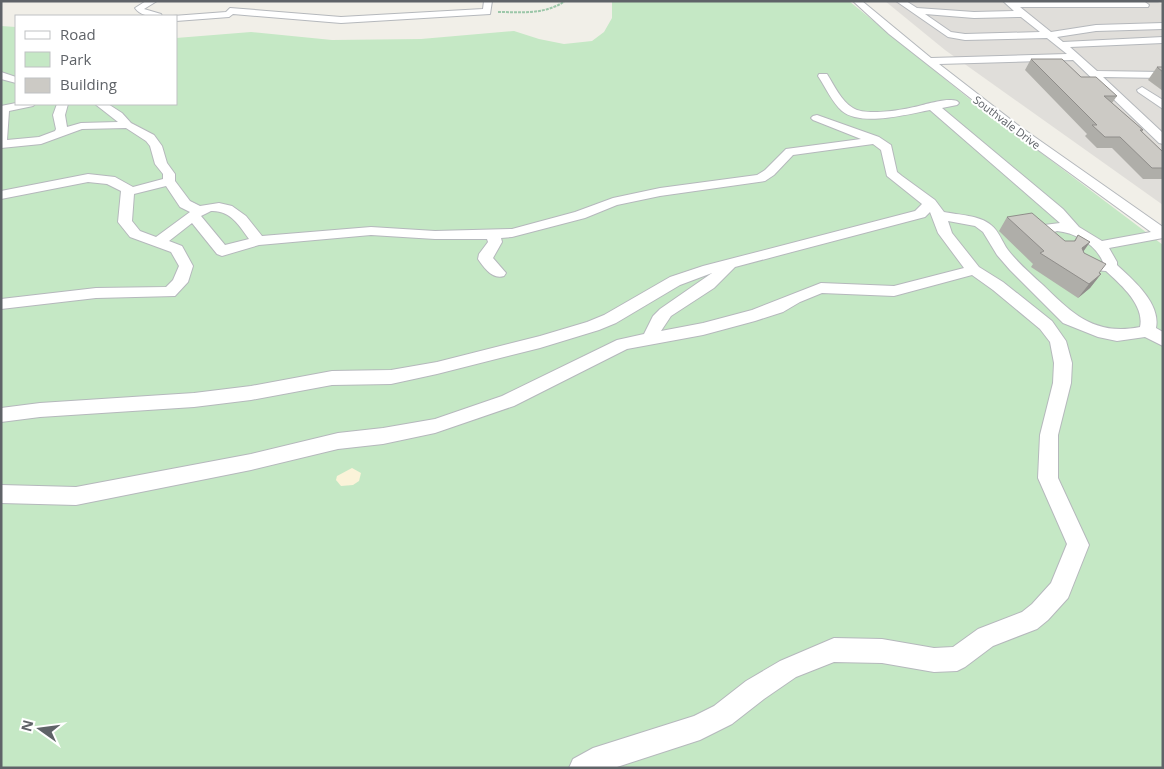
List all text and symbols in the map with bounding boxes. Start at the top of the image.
legend [15,15,178,105]
text: Road [60,24,96,44]
text: Park [60,49,91,69]
text: Building [60,74,117,94]
street label: Southvale Drive [970,92,1044,152]
north arrow [15,704,65,754]
text: N [16,718,37,734]

